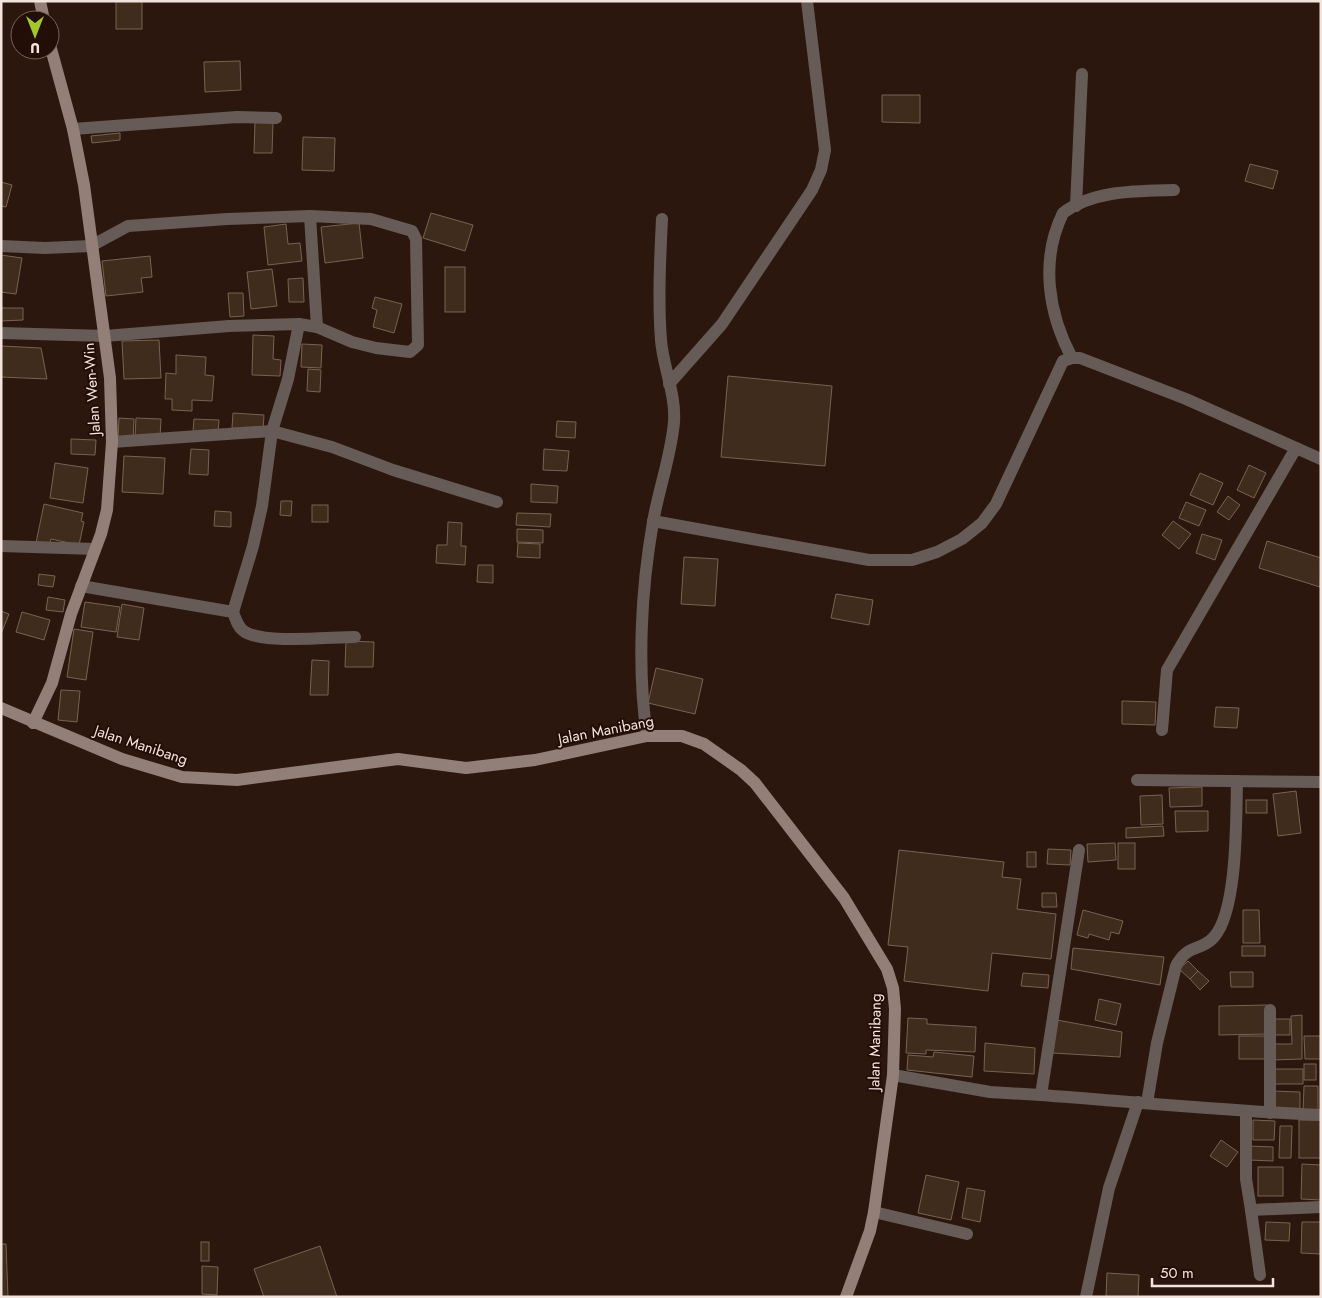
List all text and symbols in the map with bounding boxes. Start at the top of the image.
north arrow [10,10,60,60]
text: U [30,38,40,58]
street label: Jalan Wen-Win [78,342,106,438]
street label: Jalan Manibang [554,710,656,750]
street label: Jalan Manibang [89,719,191,770]
street label: Jalan Manibang [863,993,887,1093]
scale bar [1152,1256,1273,1288]
text: 50 m [1160,1262,1194,1284]

